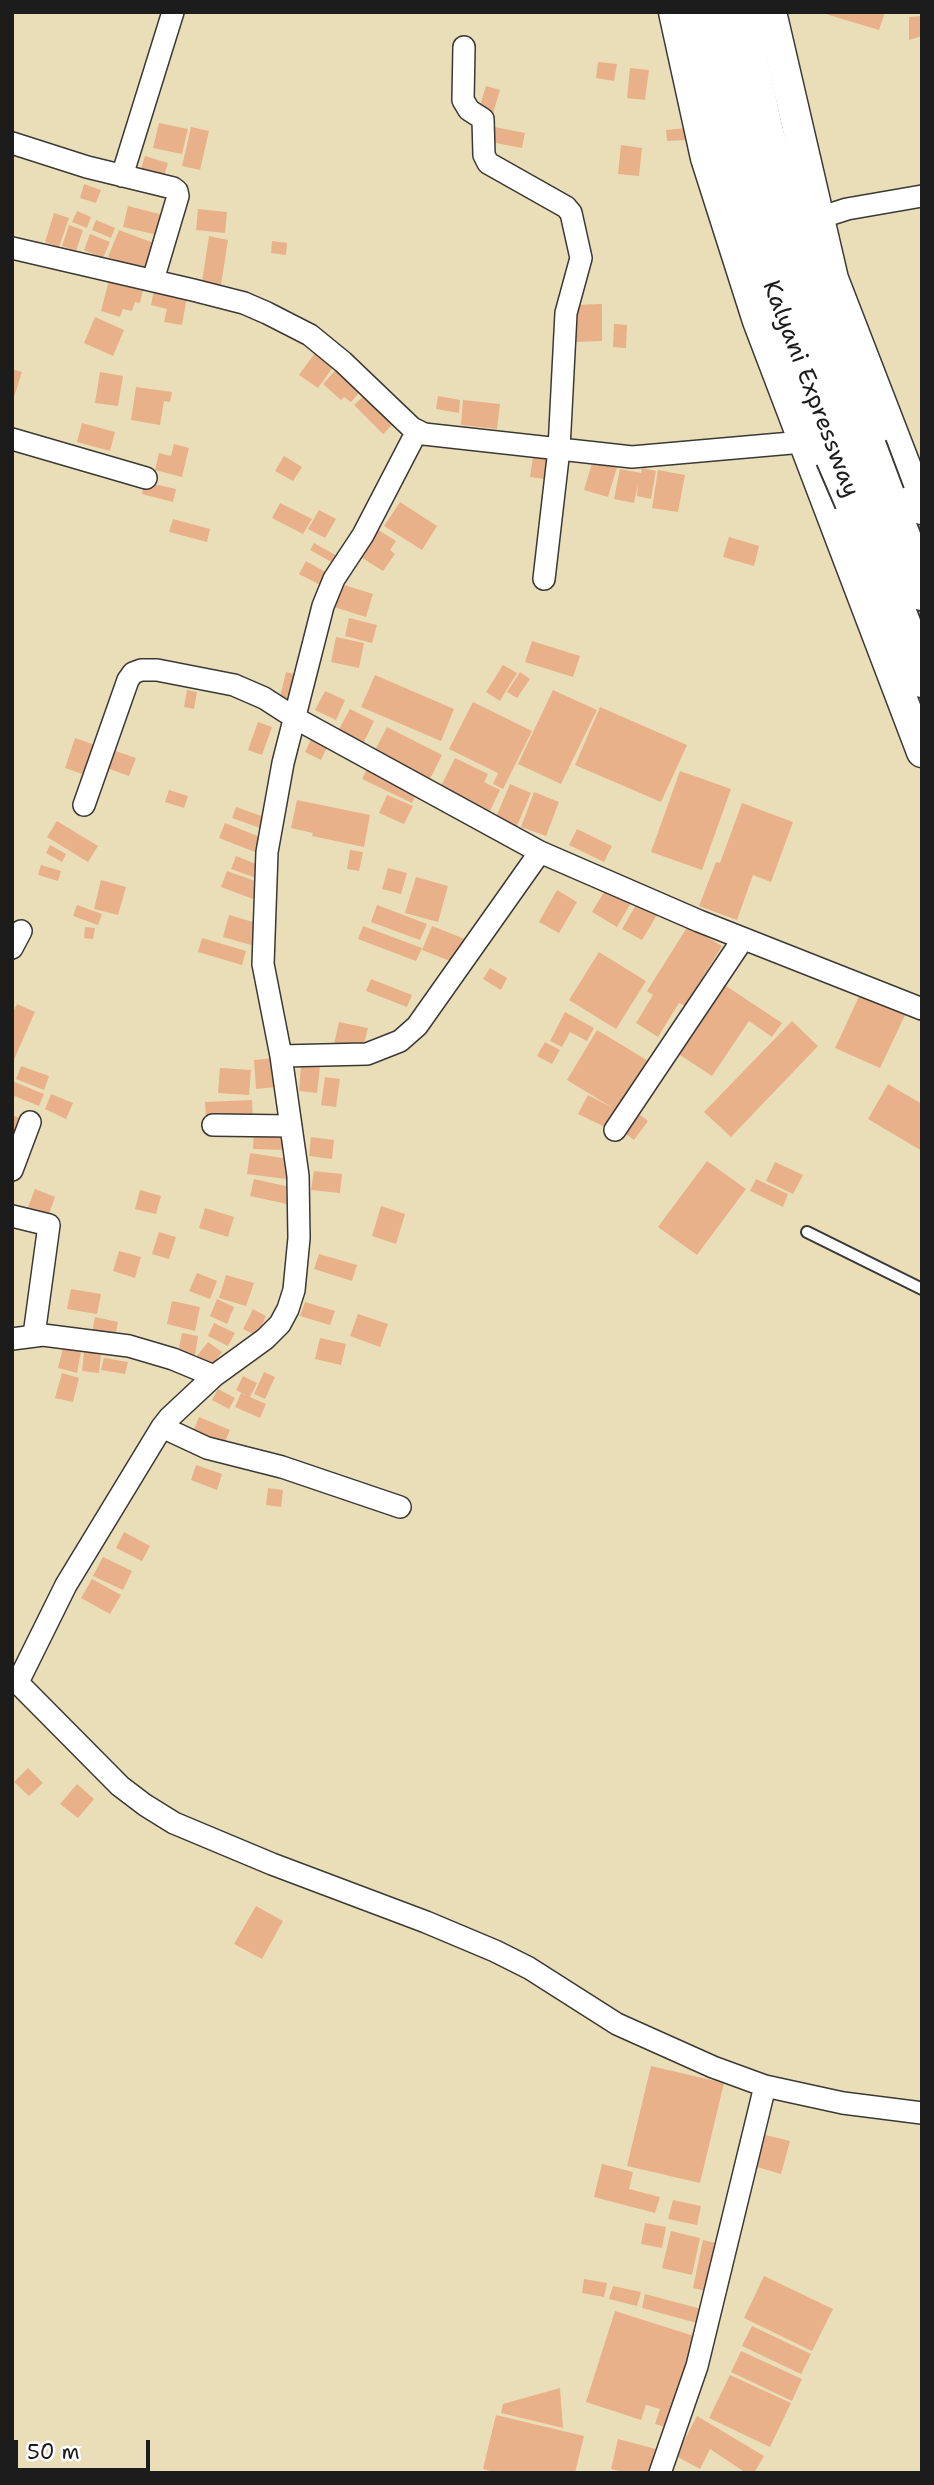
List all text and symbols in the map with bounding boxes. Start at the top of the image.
street label: Kalyani Expressway [755,276,865,502]
scale bar [18,2426,154,2470]
text: 50 m [27,2438,80,2466]

